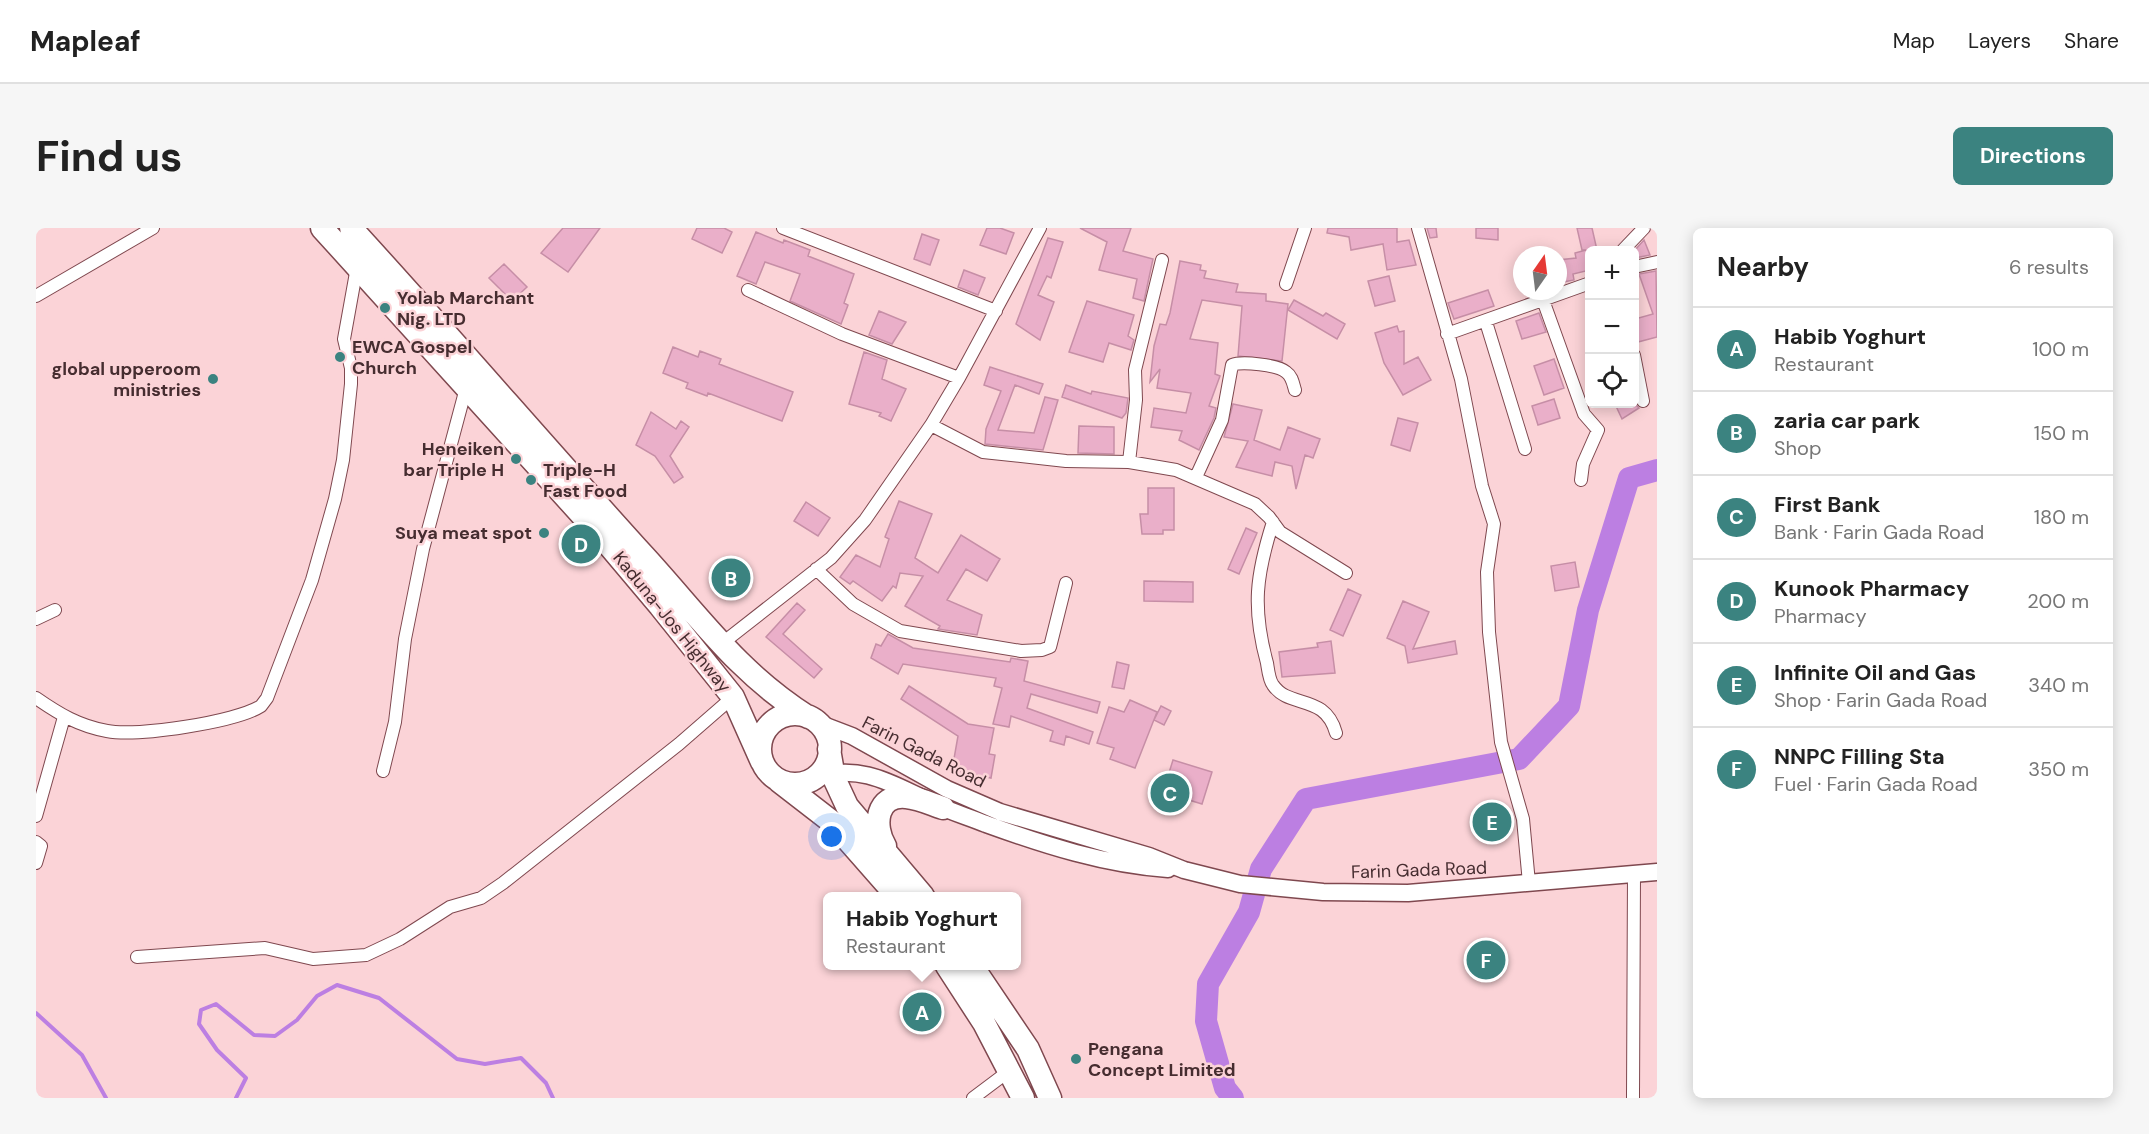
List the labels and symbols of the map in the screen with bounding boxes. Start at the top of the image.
north arrow [1513,246,1567,300]
place label: Yolab Marchant Nig. LTD [397,286,534,331]
marker: Yolab Marchant Nig. LTD [378,301,392,315]
place label: EWCA Gospel Church [352,335,472,380]
marker: EWCA Gospel Church [333,350,347,364]
place label: global upperoom ministries [51,357,201,402]
marker: global upperoom ministries [206,372,220,386]
place label: Heneiken bar Triple H [403,437,504,482]
marker: Heneiken bar Triple H [509,452,523,466]
place label: Triple-H Fast Food [543,458,627,503]
marker: Triple-H Fast Food [524,473,538,487]
place label: Suya meat spot [395,521,532,545]
pin: D [562,522,600,566]
marker: Suya meat spot [537,526,551,540]
street label: Kaduna-Jos Highway [608,547,736,697]
pin: B [712,556,750,600]
street label: Farin Gada Road [858,710,990,794]
pin: C [1150,770,1190,816]
pin: E [1472,800,1512,844]
your location [817,822,846,851]
street label: Farin Gada Road [1351,856,1487,884]
pin: F [1466,938,1506,982]
pin: A [902,990,942,1034]
place label: Pengana Concept Limited [1088,1037,1236,1082]
marker: Pengana Concept Limited [1069,1052,1083,1066]

